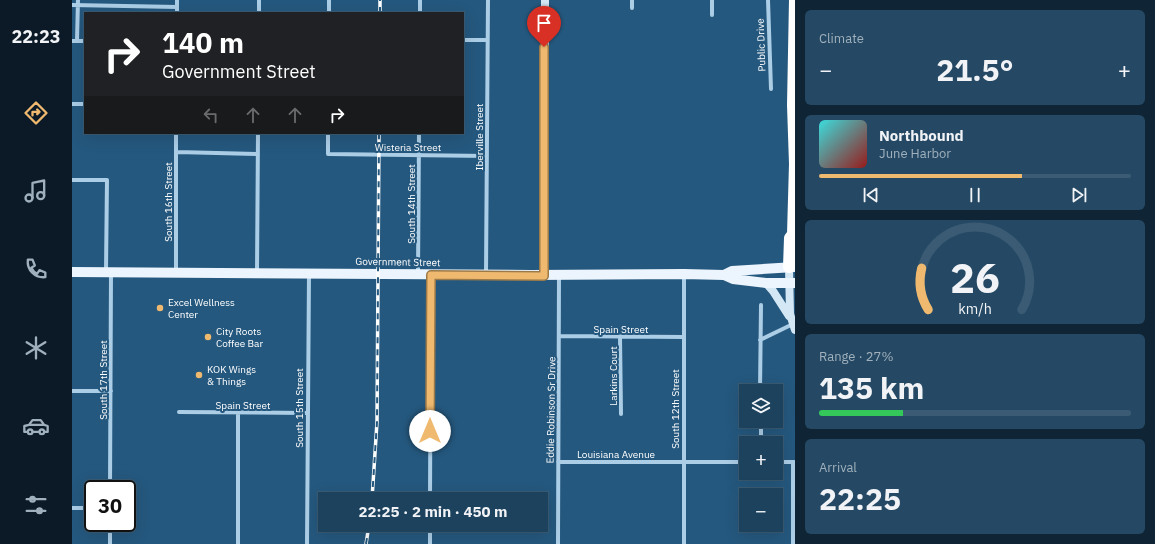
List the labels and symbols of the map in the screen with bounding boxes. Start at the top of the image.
pin [527,6,561,47]
street label: Public Drive [754,18,768,72]
street label: Iberville Street [473,103,486,171]
street label: Wisteria Street [375,141,442,154]
street label: South 16th Street [162,162,175,242]
street label: South 14th Street [405,164,418,244]
street label: Government Street [355,255,441,269]
place label: Excel Wellness Center [168,296,235,321]
marker: Excel Wellness Center [155,303,165,313]
street label: Spain Street [594,323,649,336]
place label: City Roots Coffee Bar [216,325,263,350]
marker: City Roots Coffee Bar [203,332,213,342]
street label: South 17th Street [97,340,110,420]
street label: Larkins Court [607,346,620,406]
street label: Eddie Robinson Sr Drive [544,356,558,464]
place label: KOK Wings & Things [207,363,256,388]
street label: South 15th Street [293,368,306,448]
street label: South 12th Street [669,369,682,449]
marker: KOK Wings & Things [194,370,204,380]
street label: Spain Street [216,399,271,412]
position arrow [409,410,451,452]
street label: Louisiana Avenue [577,448,656,461]
speed limit sign: 30 [84,480,136,532]

